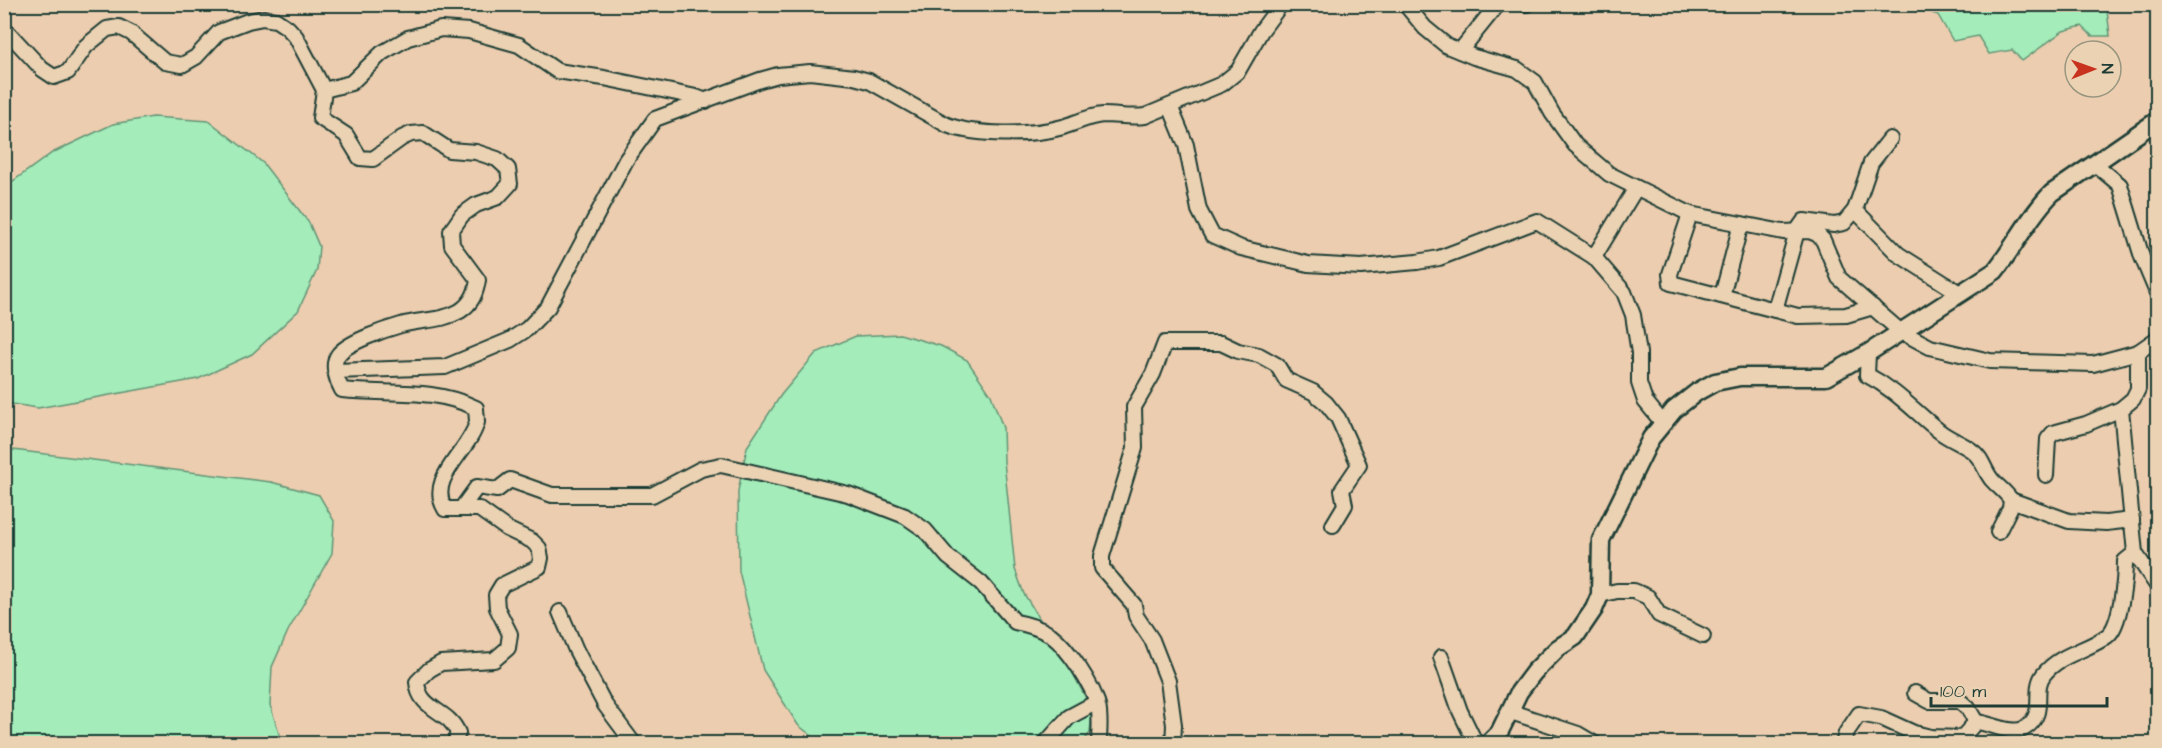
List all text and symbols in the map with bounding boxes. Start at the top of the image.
north arrow [2063,39,2123,99]
text: N [2096,64,2118,74]
scale bar [1931,670,2106,708]
text: 100 m [1940,679,1986,704]

